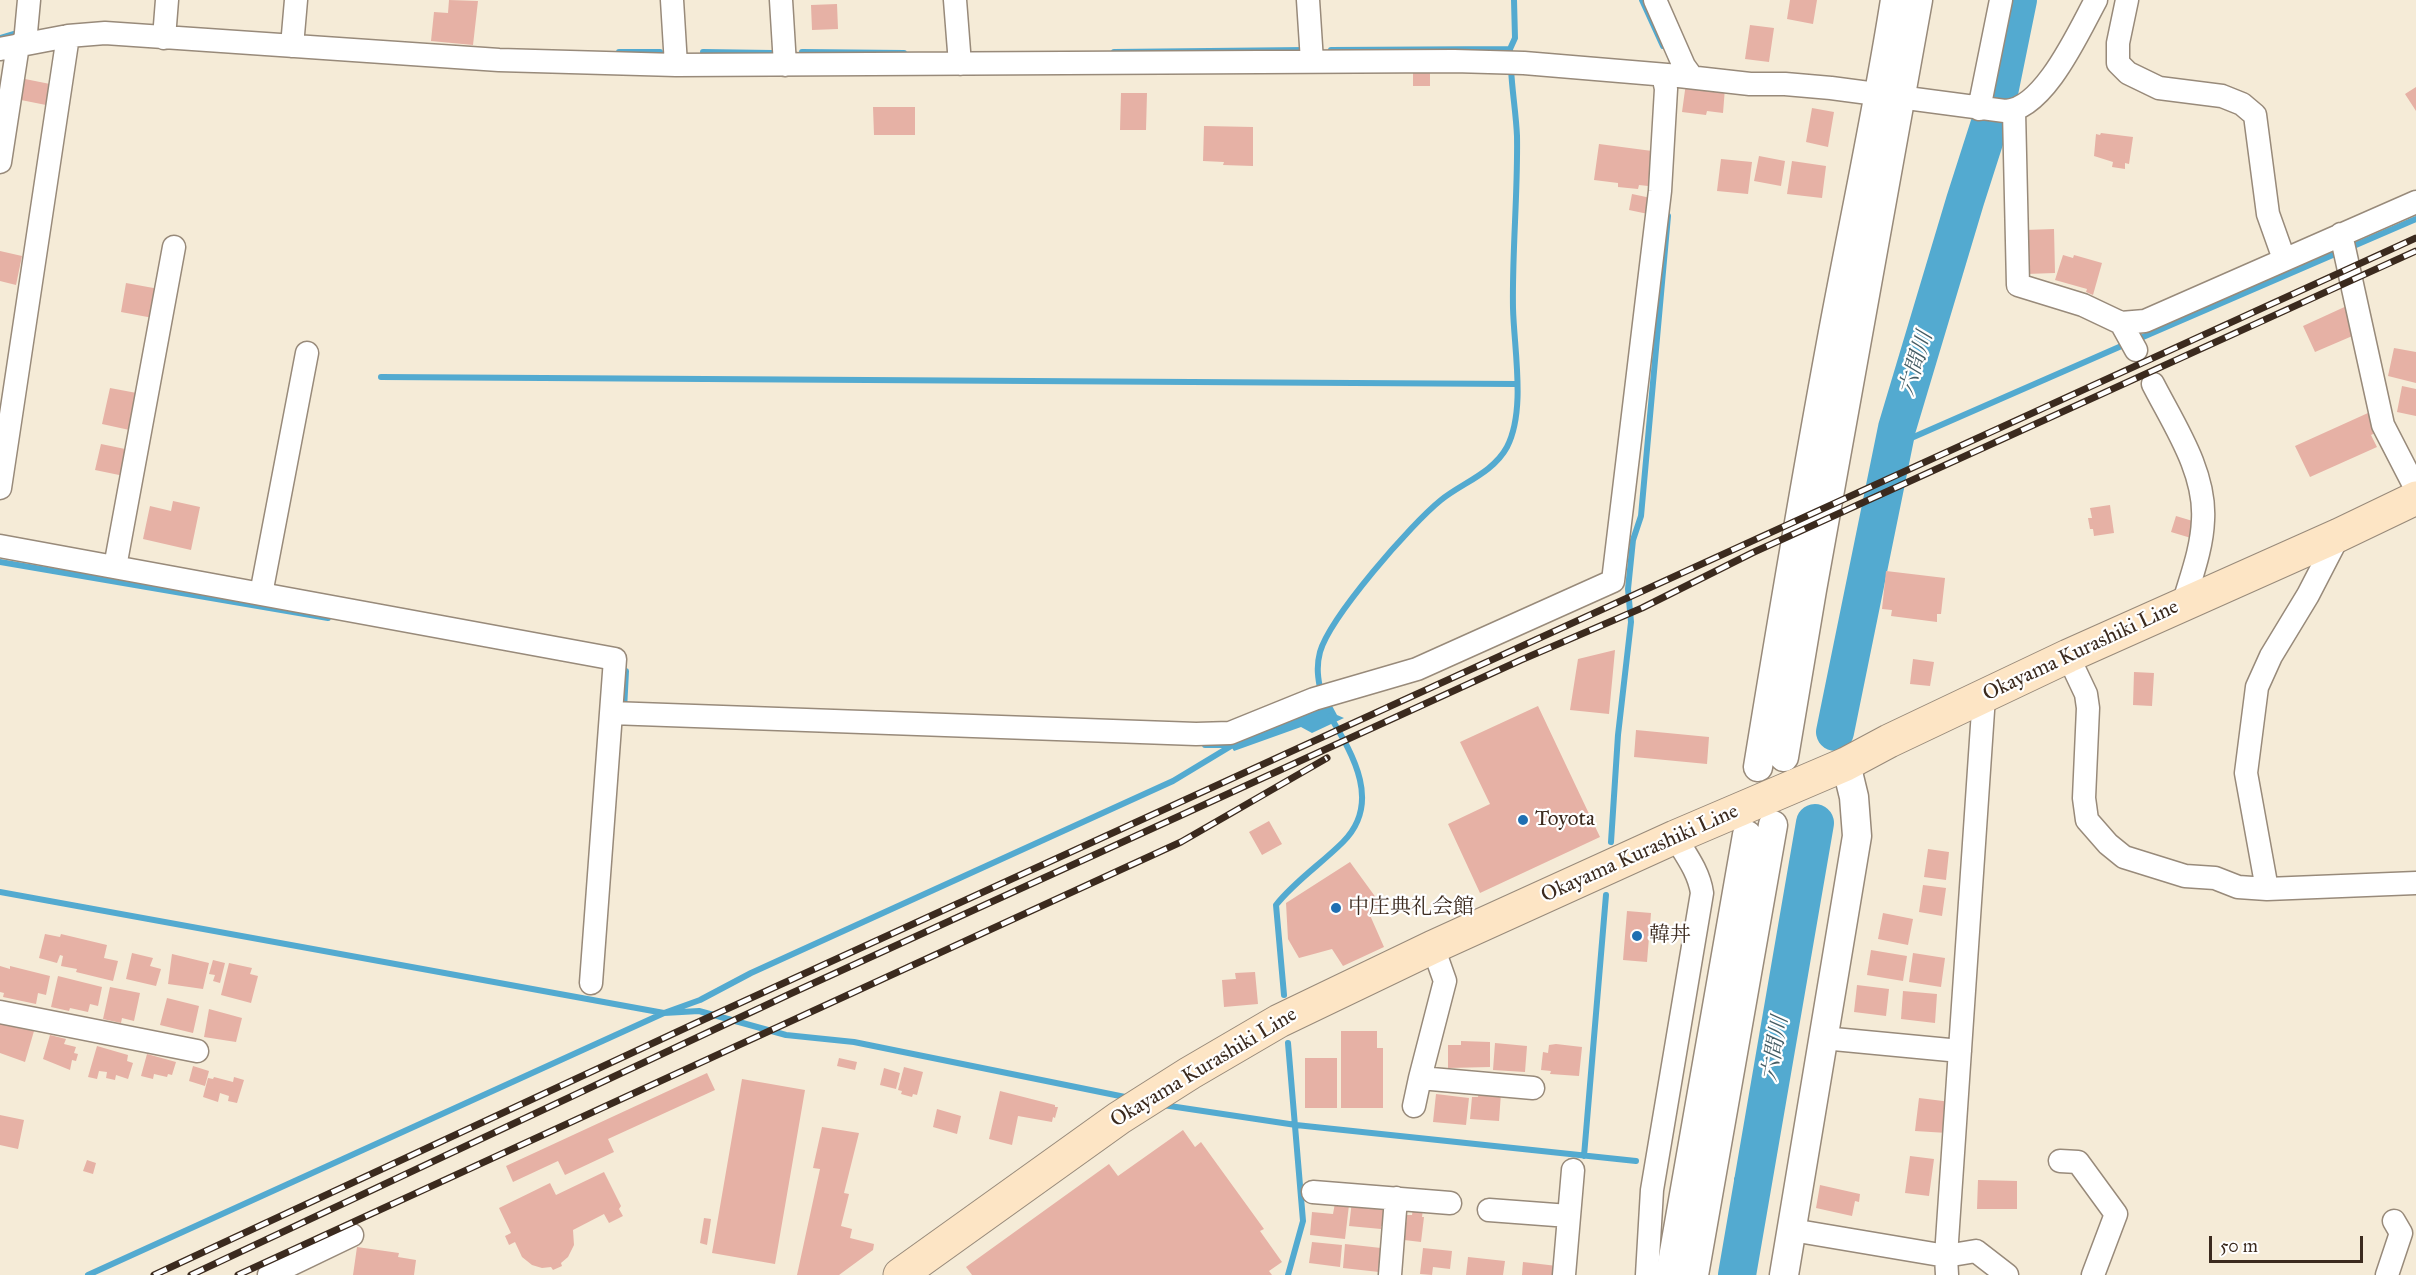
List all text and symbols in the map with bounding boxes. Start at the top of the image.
water label: 六間川 [1895,329,1939,399]
street label: Okayama Kurashiki Line [1979,595,2183,707]
street label: Okayama Kurashiki Line [1538,799,1742,909]
place label: Toyota [1535,807,1595,833]
marker: Toyota [1516,813,1530,827]
place label: 中庄典礼会館 [1348,895,1474,921]
marker: 中庄典礼会館 [1329,901,1343,915]
place label: 韓丼 [1649,923,1691,949]
marker: 韓丼 [1630,929,1644,943]
street label: Okayama Kurashiki Line [1106,1002,1302,1134]
water label: 六間川 [1757,1014,1795,1084]
scale bar [2212,1224,2366,1262]
text: 50 m [2220,1235,2258,1257]

